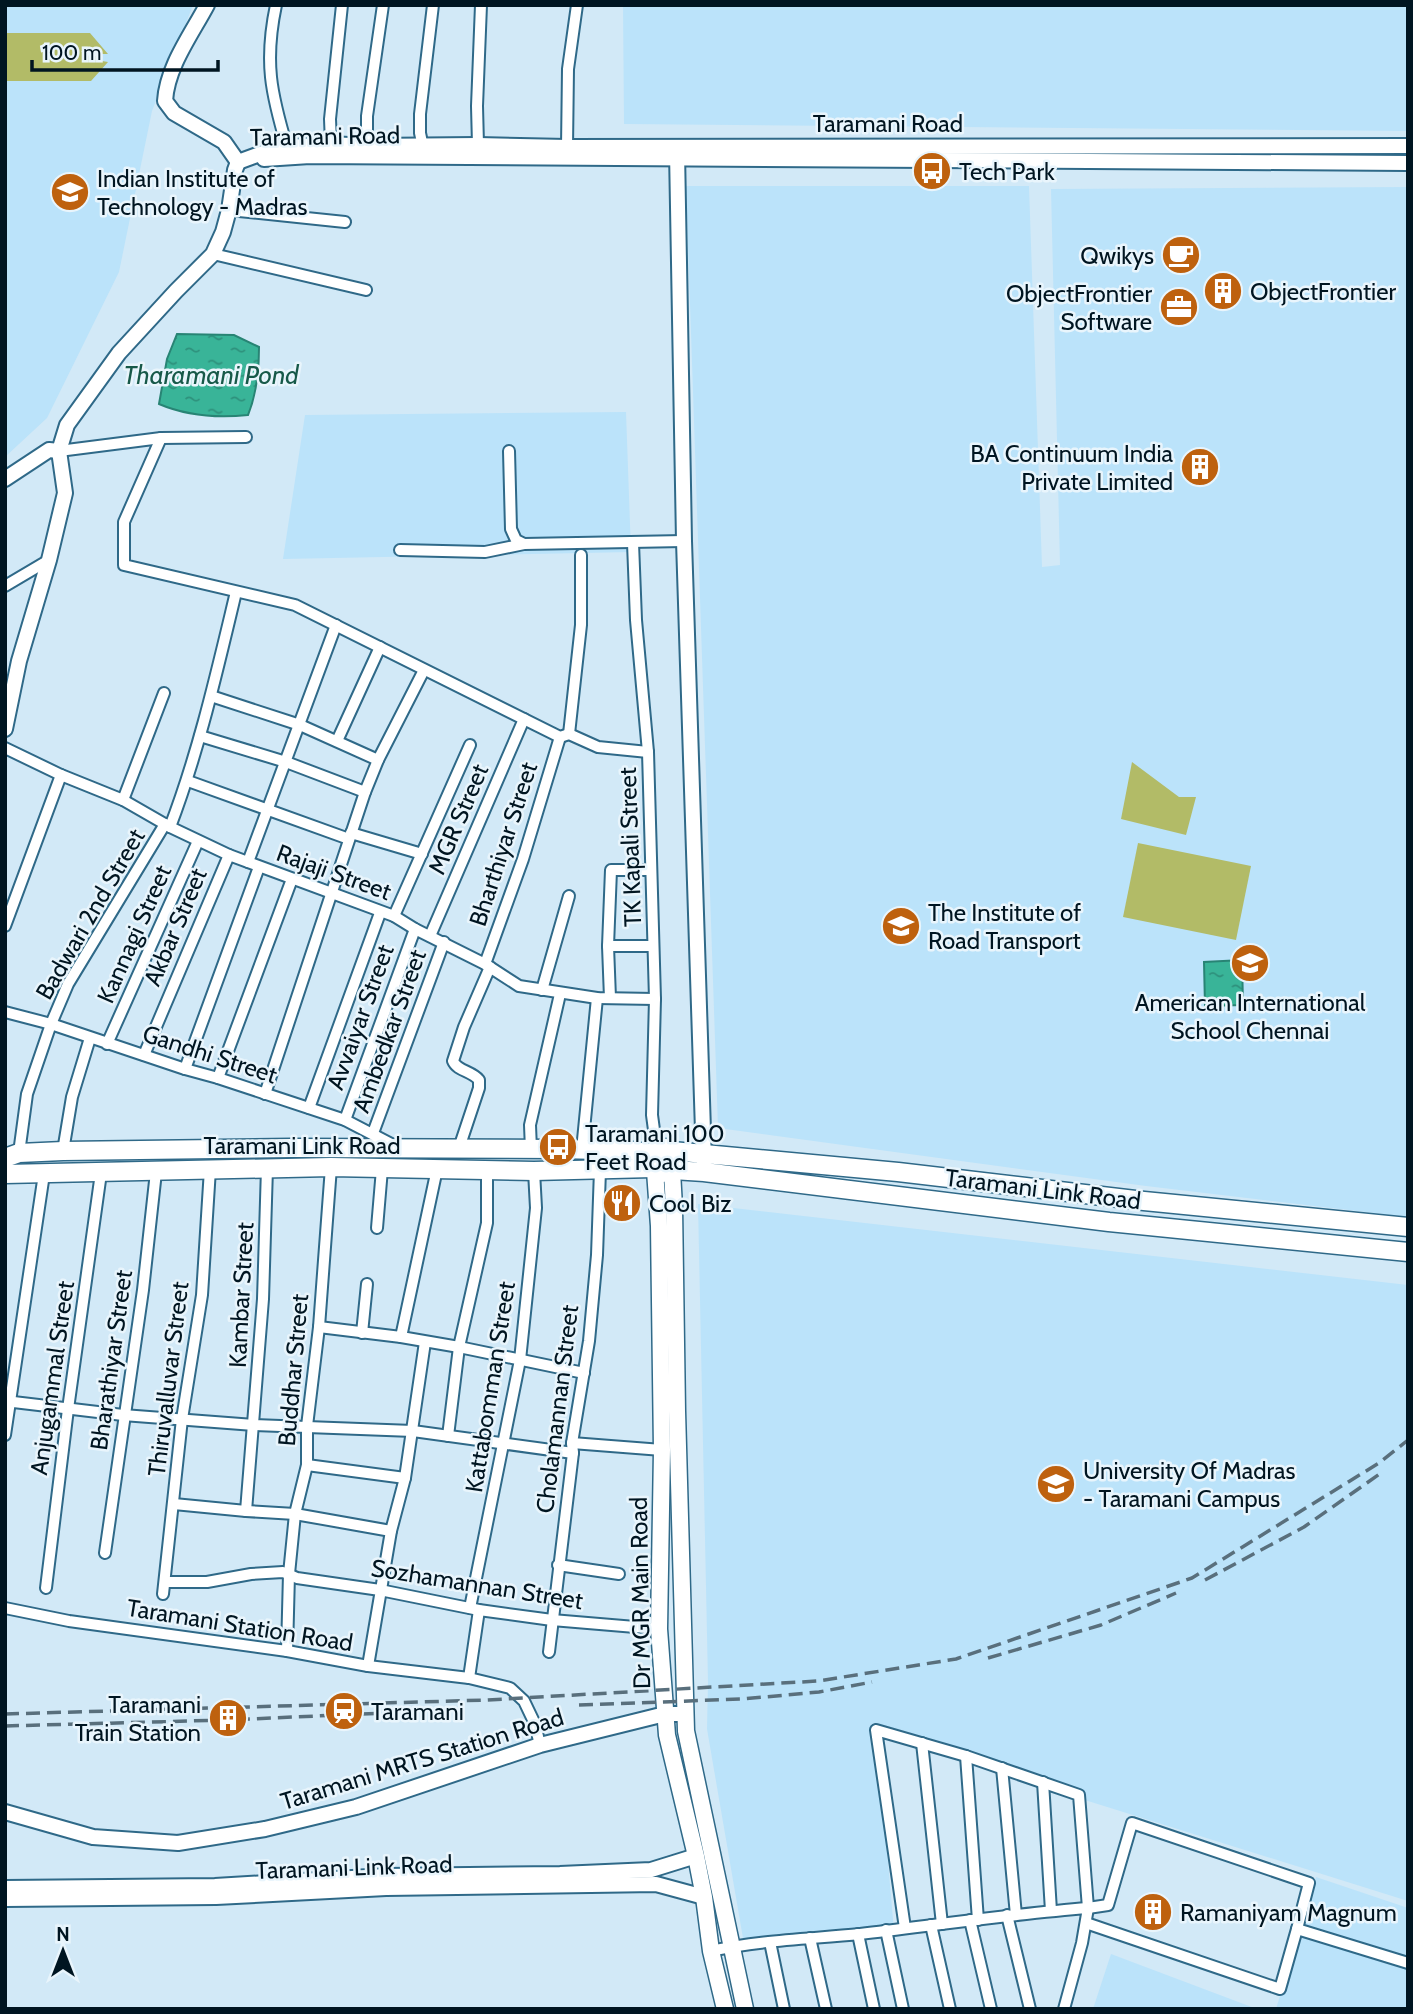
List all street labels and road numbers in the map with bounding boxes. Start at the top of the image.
street label: Taramani Road [813,109,963,138]
street label: Taramani Road [250,120,400,152]
street label: Bharthiyar Street [463,758,543,930]
street label: MGR Street [422,759,494,879]
street label: TK Kapali Street [613,767,647,927]
street label: Badwari 2nd Street [29,823,151,1005]
street label: Rajaji Street [273,838,395,906]
street label: Kannagi Street [91,860,177,1008]
street label: Akbar Street [137,864,213,990]
street label: Avvaiyar Street [320,941,400,1093]
street label: Ambedkar Street [346,945,432,1117]
street label: Gandhi Street [139,1019,281,1089]
street label: Taramani Link Road [204,1131,401,1160]
street label: Taramani Link Road [943,1163,1143,1215]
street label: Kambar Street [223,1222,259,1368]
street label: Bharathiyar Street [84,1268,138,1452]
street label: Anjugammal Street [24,1279,80,1477]
street label: Kattabomman Street [459,1279,521,1495]
street label: Thiruvalluvar Street [142,1280,194,1478]
street label: Buddhar Street [272,1293,314,1447]
street label: Cholamannan Street [530,1303,584,1515]
street label: Dr MGR Main Road [624,1497,656,1689]
street label: Sozhamannan Street [369,1553,585,1615]
street label: Taramani Station Road [125,1593,355,1657]
street label: Taramani MRTS Station Road [277,1702,567,1816]
street label: Taramani Link Road [255,1849,453,1885]

